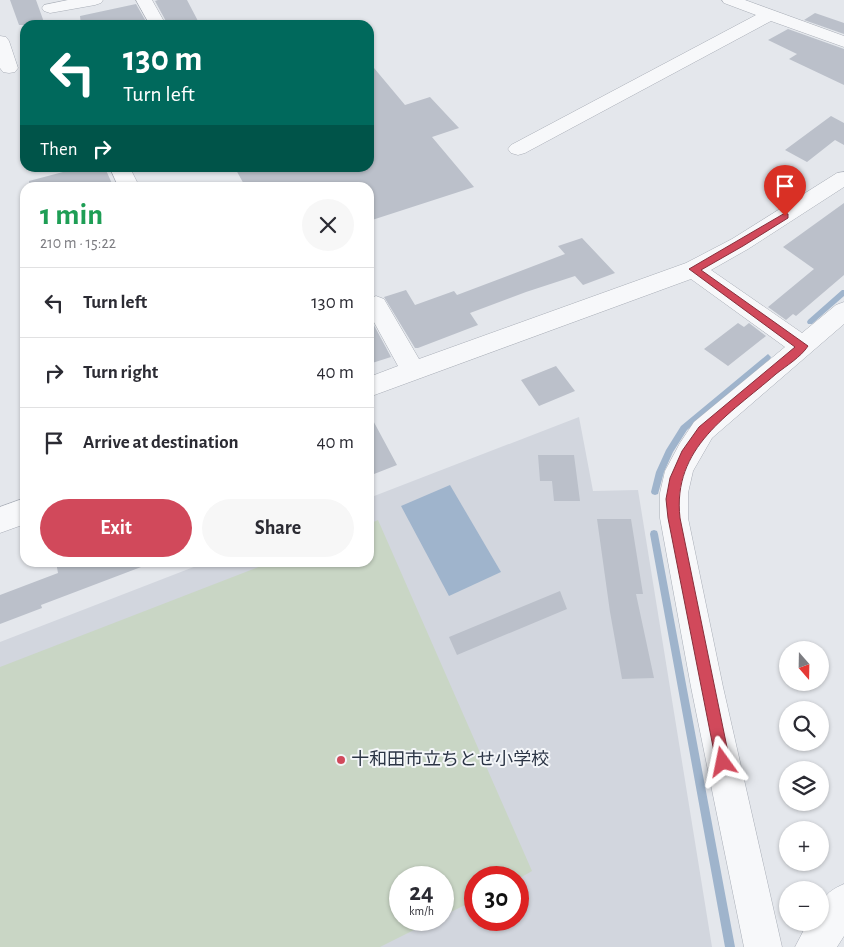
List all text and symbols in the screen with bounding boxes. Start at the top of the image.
icon: left [40,40,105,105]
text: 130 m [123,42,202,77]
text: Turn left [123,83,195,105]
icon: right [88,135,116,163]
text: Then [40,140,78,159]
pin [764,165,806,216]
icon: arrive [771,172,799,200]
button: close [302,199,354,251]
text: 1 min [40,200,103,230]
text: 210 m · 15:22 [40,235,116,251]
icon: left [40,289,68,317]
text: Turn left [83,293,147,312]
text: 130 m [311,293,354,312]
icon: right [40,359,68,387]
text: Turn right [83,363,158,382]
text: 40 m [316,363,354,382]
icon: arrive [40,429,68,457]
text: Arrive at destination [83,433,239,452]
text: 40 m [316,433,354,452]
button: Exit [40,499,192,557]
button: Share [202,499,354,557]
north arrow [779,641,829,691]
map controls [779,641,829,931]
button: search [779,701,829,751]
position arrow [696,735,748,787]
place label: 十和田市立ちとせ小学校 [351,749,549,769]
marker: 十和田市立ちとせ小学校 [335,754,347,766]
button: layers [779,761,829,811]
button: + [779,821,829,871]
speed limit sign: 30 [464,866,529,931]
text: 24 [409,880,434,905]
button: − [779,881,829,931]
text: km/h [409,905,434,917]

